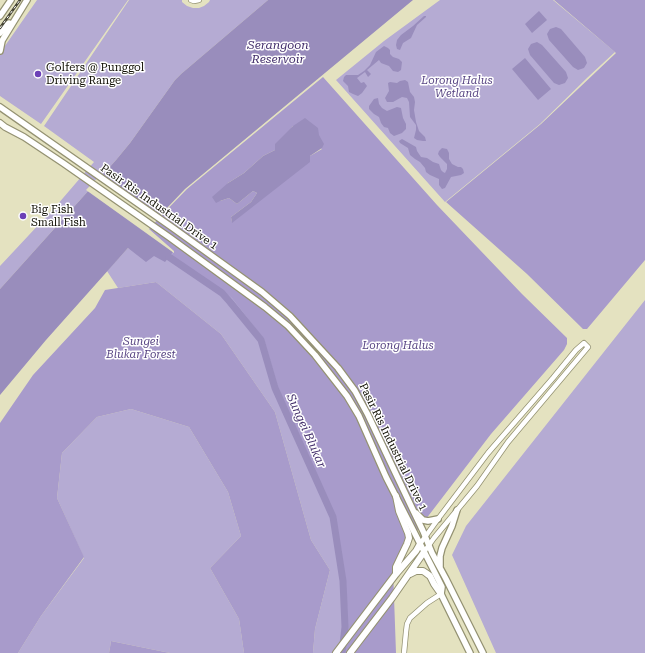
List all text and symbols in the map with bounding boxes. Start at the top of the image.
water label: Serangoon Reservoir [247,38,309,66]
place label: Golfers @ Punggol Driving Range [46,61,144,87]
marker: Golfers @ Punggol Driving Range [33,69,43,79]
park label: Lorong Halus Wetland [421,74,493,100]
street label: Pasir Ris Industrial Drive 1 [98,161,220,253]
place label: Big Fish Small Fish [31,203,86,229]
marker: Big Fish Small Fish [18,211,28,221]
park label: Sungei Blukar Forest [106,335,176,361]
park label: Lorong Halus [362,339,434,353]
street label: Pasir Ris Industrial Drive 1 [356,381,430,513]
water label: Sungei Blukar [283,392,329,470]

